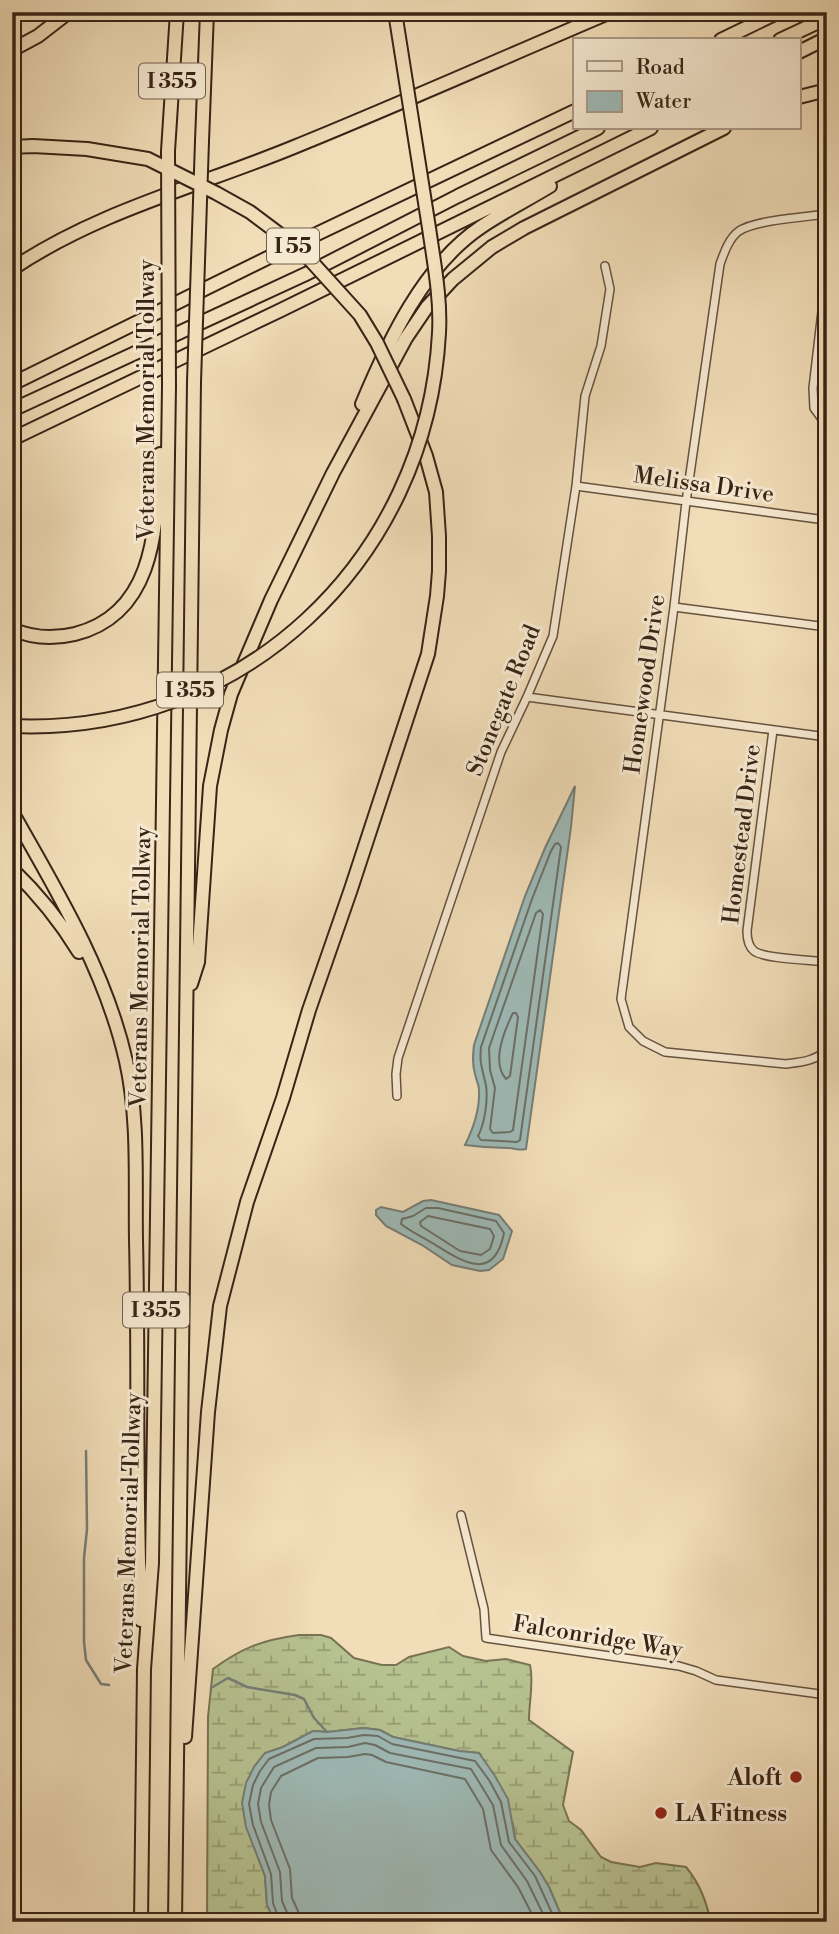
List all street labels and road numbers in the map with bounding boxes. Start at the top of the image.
road number: I 355 [139,64,205,98]
road number: I 55 [267,229,319,264]
street label: Veterans Memorial Tollway [133,259,161,542]
street label: Melissa Drive [632,461,776,509]
street label: Homewood Drive [619,593,671,776]
street label: Stonegate Road [461,621,547,780]
road number: I 355 [157,672,223,708]
street label: Homestead Drive [717,743,767,926]
street label: Veterans Memorial Tollway [125,825,157,1109]
road number: I 355 [123,1292,189,1328]
street label: Veterans Memorial Tollway [110,1391,148,1675]
street label: Falconridge Way [511,1610,685,1664]

